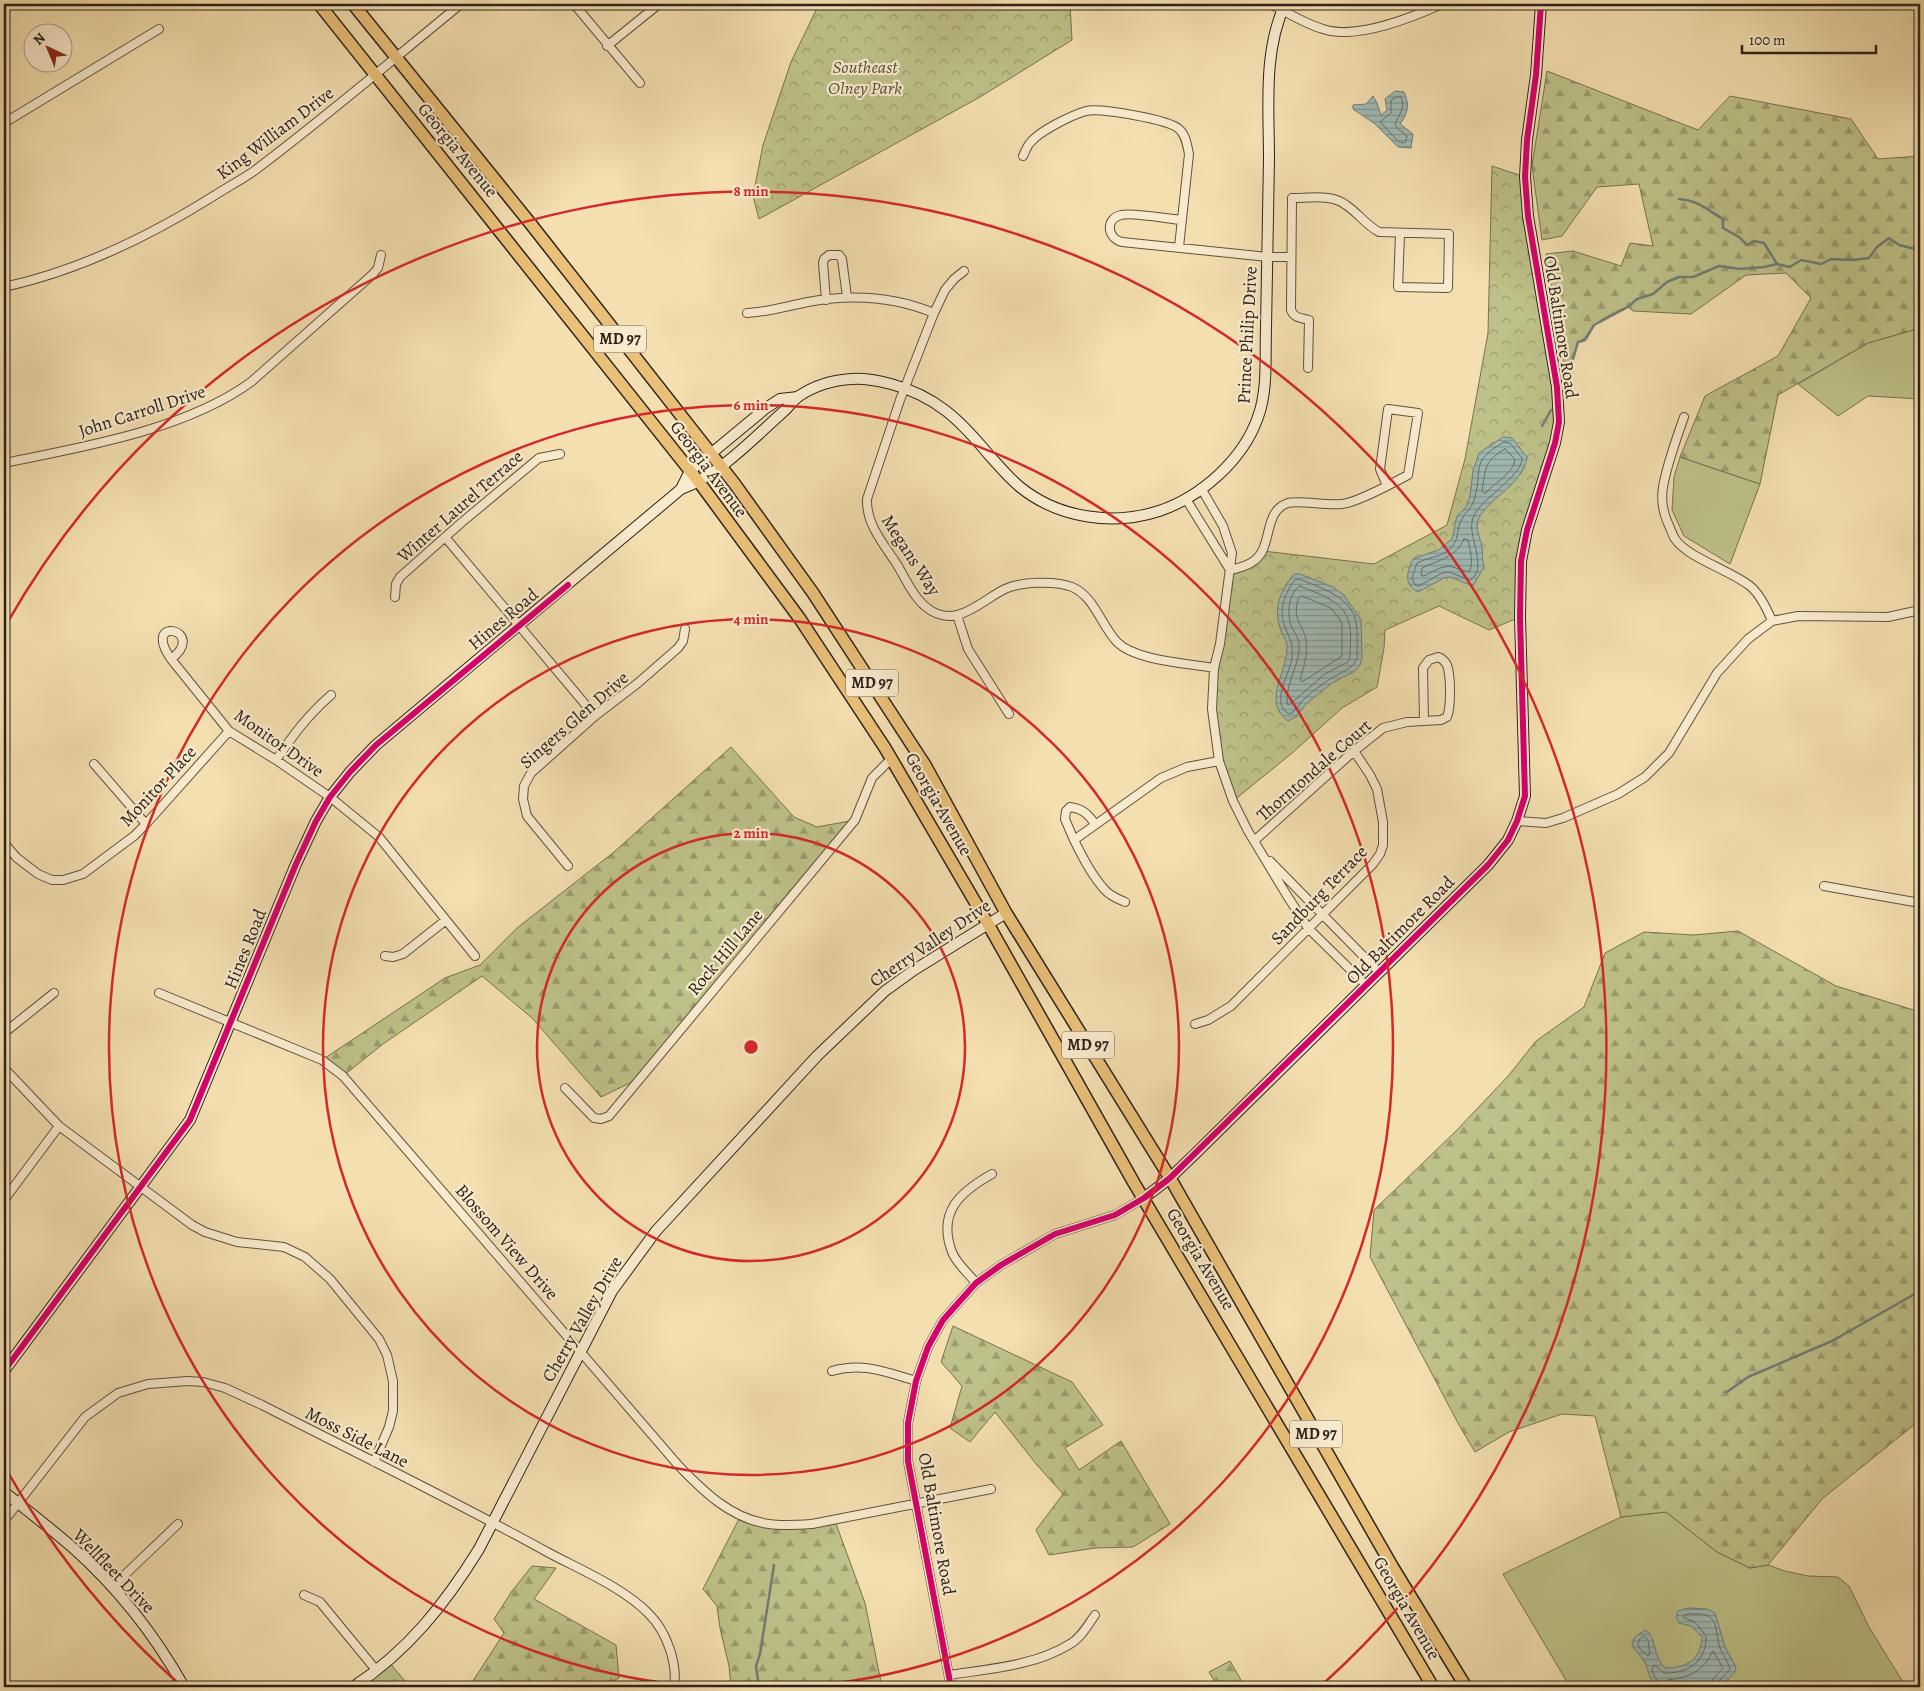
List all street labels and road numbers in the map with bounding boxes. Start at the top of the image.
street label: King William Drive [211,81,339,185]
street label: Georgia Avenue [412,98,504,202]
street label: Old Baltimore Road [1538,254,1584,401]
street label: Prince Philip Drive [1231,265,1263,405]
road number: MD 97 [594,326,646,352]
street label: John Carroll Drive [75,379,209,443]
street label: Georgia Avenue [665,416,753,522]
street label: Winter Laurel Terrace [391,445,528,568]
street label: Megans Way [876,510,947,601]
street label: Hines Road [463,582,543,655]
street label: Singers Glen Drive [514,666,634,774]
road number: MD 97 [846,670,898,696]
street label: Monitor Drive [229,703,329,783]
street label: Thorntondale Court [1251,713,1377,827]
street label: Monitor Place [114,740,202,832]
street label: Georgia Avenue [900,748,978,860]
street label: Sandburg Terrace [1265,840,1373,950]
street label: Old Baltimore Road [1340,870,1460,990]
street label: Cherry Valley Drive [865,894,995,992]
street label: Rock Hill Lane [682,904,768,1000]
street label: Hines Road [218,905,272,993]
road number: MD 97 [1062,1032,1114,1058]
street label: Blossom View Drive [450,1179,564,1305]
street label: Georgia Avenue [1161,1203,1241,1315]
street label: Cherry Valley Drive [536,1252,628,1386]
street label: Moss Side Lane [301,1401,413,1473]
road number: MD 97 [1290,1420,1342,1448]
street label: Old Baltimore Road [913,1451,961,1597]
street label: Wellfleet Drive [67,1523,160,1618]
street label: Georgia Avenue [1368,1552,1446,1664]

